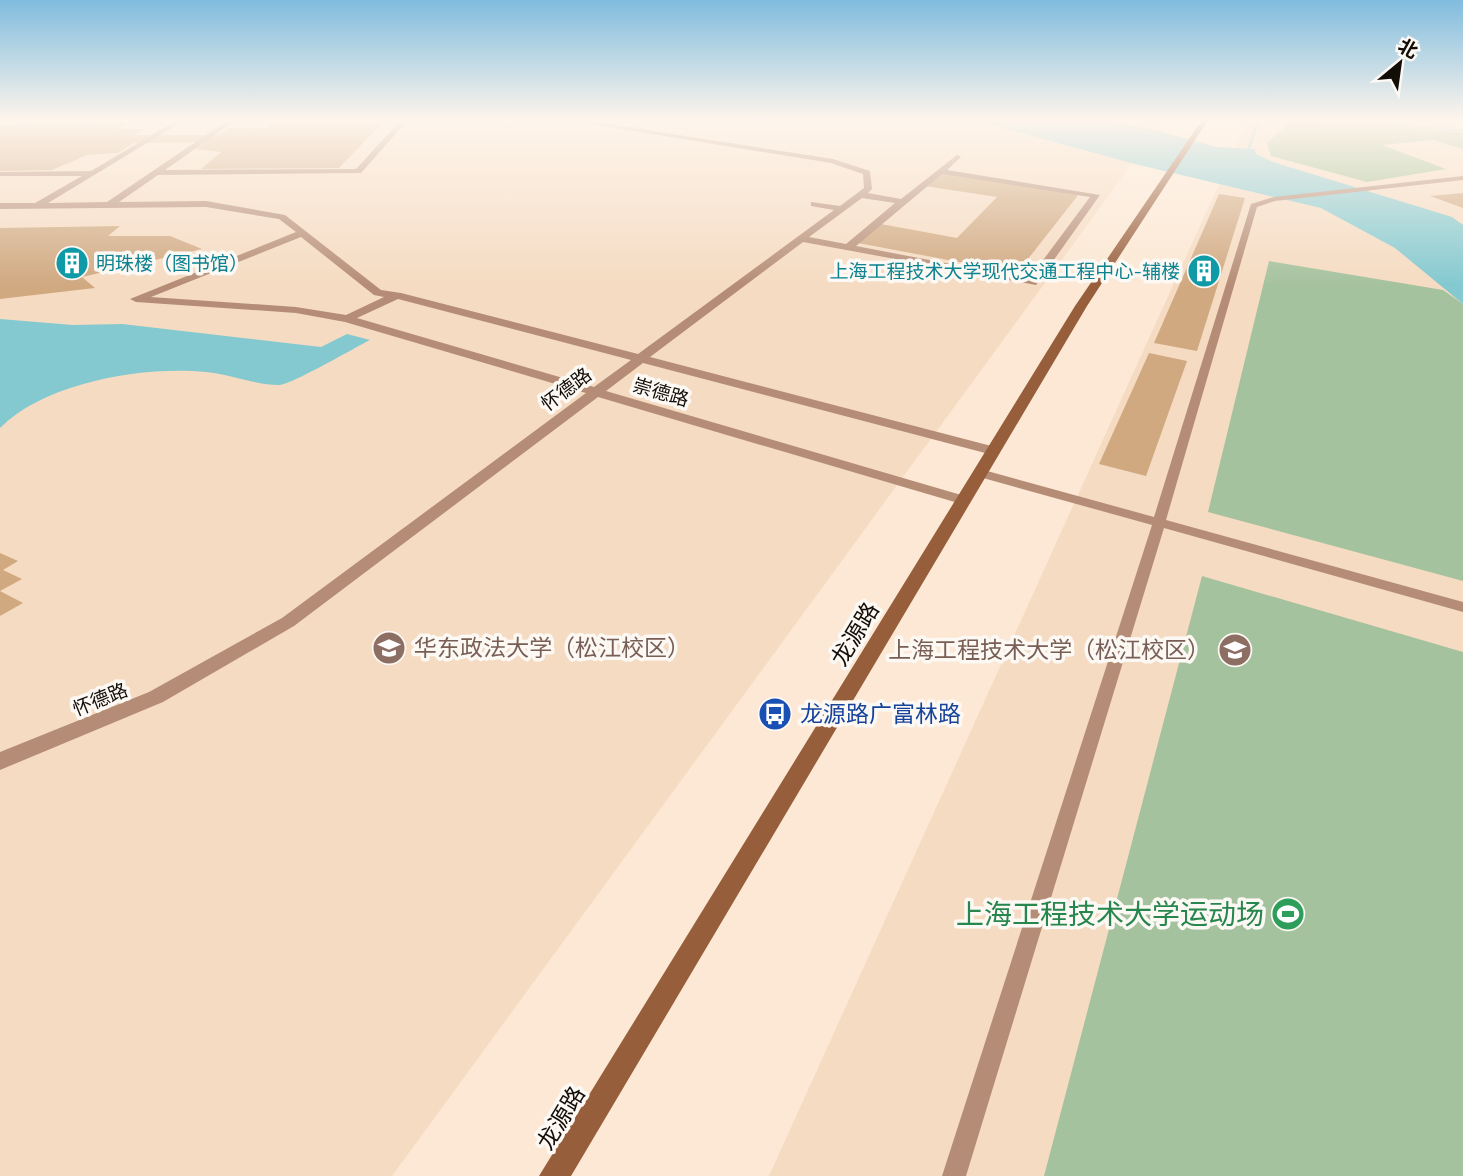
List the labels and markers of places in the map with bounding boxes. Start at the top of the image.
building icon: 明珠楼（图书馆） [53,244,91,282]
place label: 明珠楼（图书馆） [96,251,248,274]
building icon: 上海工程技术大学现代交通工程中心-辅楼 [1185,252,1223,290]
place label: 上海工程技术大学现代交通工程中心-辅楼 [829,259,1180,282]
school or university icon: 华东政法大学（松江校区） [370,629,408,667]
school or university icon: 上海工程技术大学（松江校区） [1216,631,1254,669]
place label: 华东政法大学（松江校区） [414,633,690,661]
place label: 上海工程技术大学（松江校区） [888,635,1210,663]
bus stop icon: 龙源路广富林路 [756,695,794,733]
place label: 龙源路广富林路 [800,699,961,727]
sports icon: 上海工程技术大学运动场 [1269,895,1307,933]
place label: 上海工程技术大学运动场 [956,896,1264,930]

